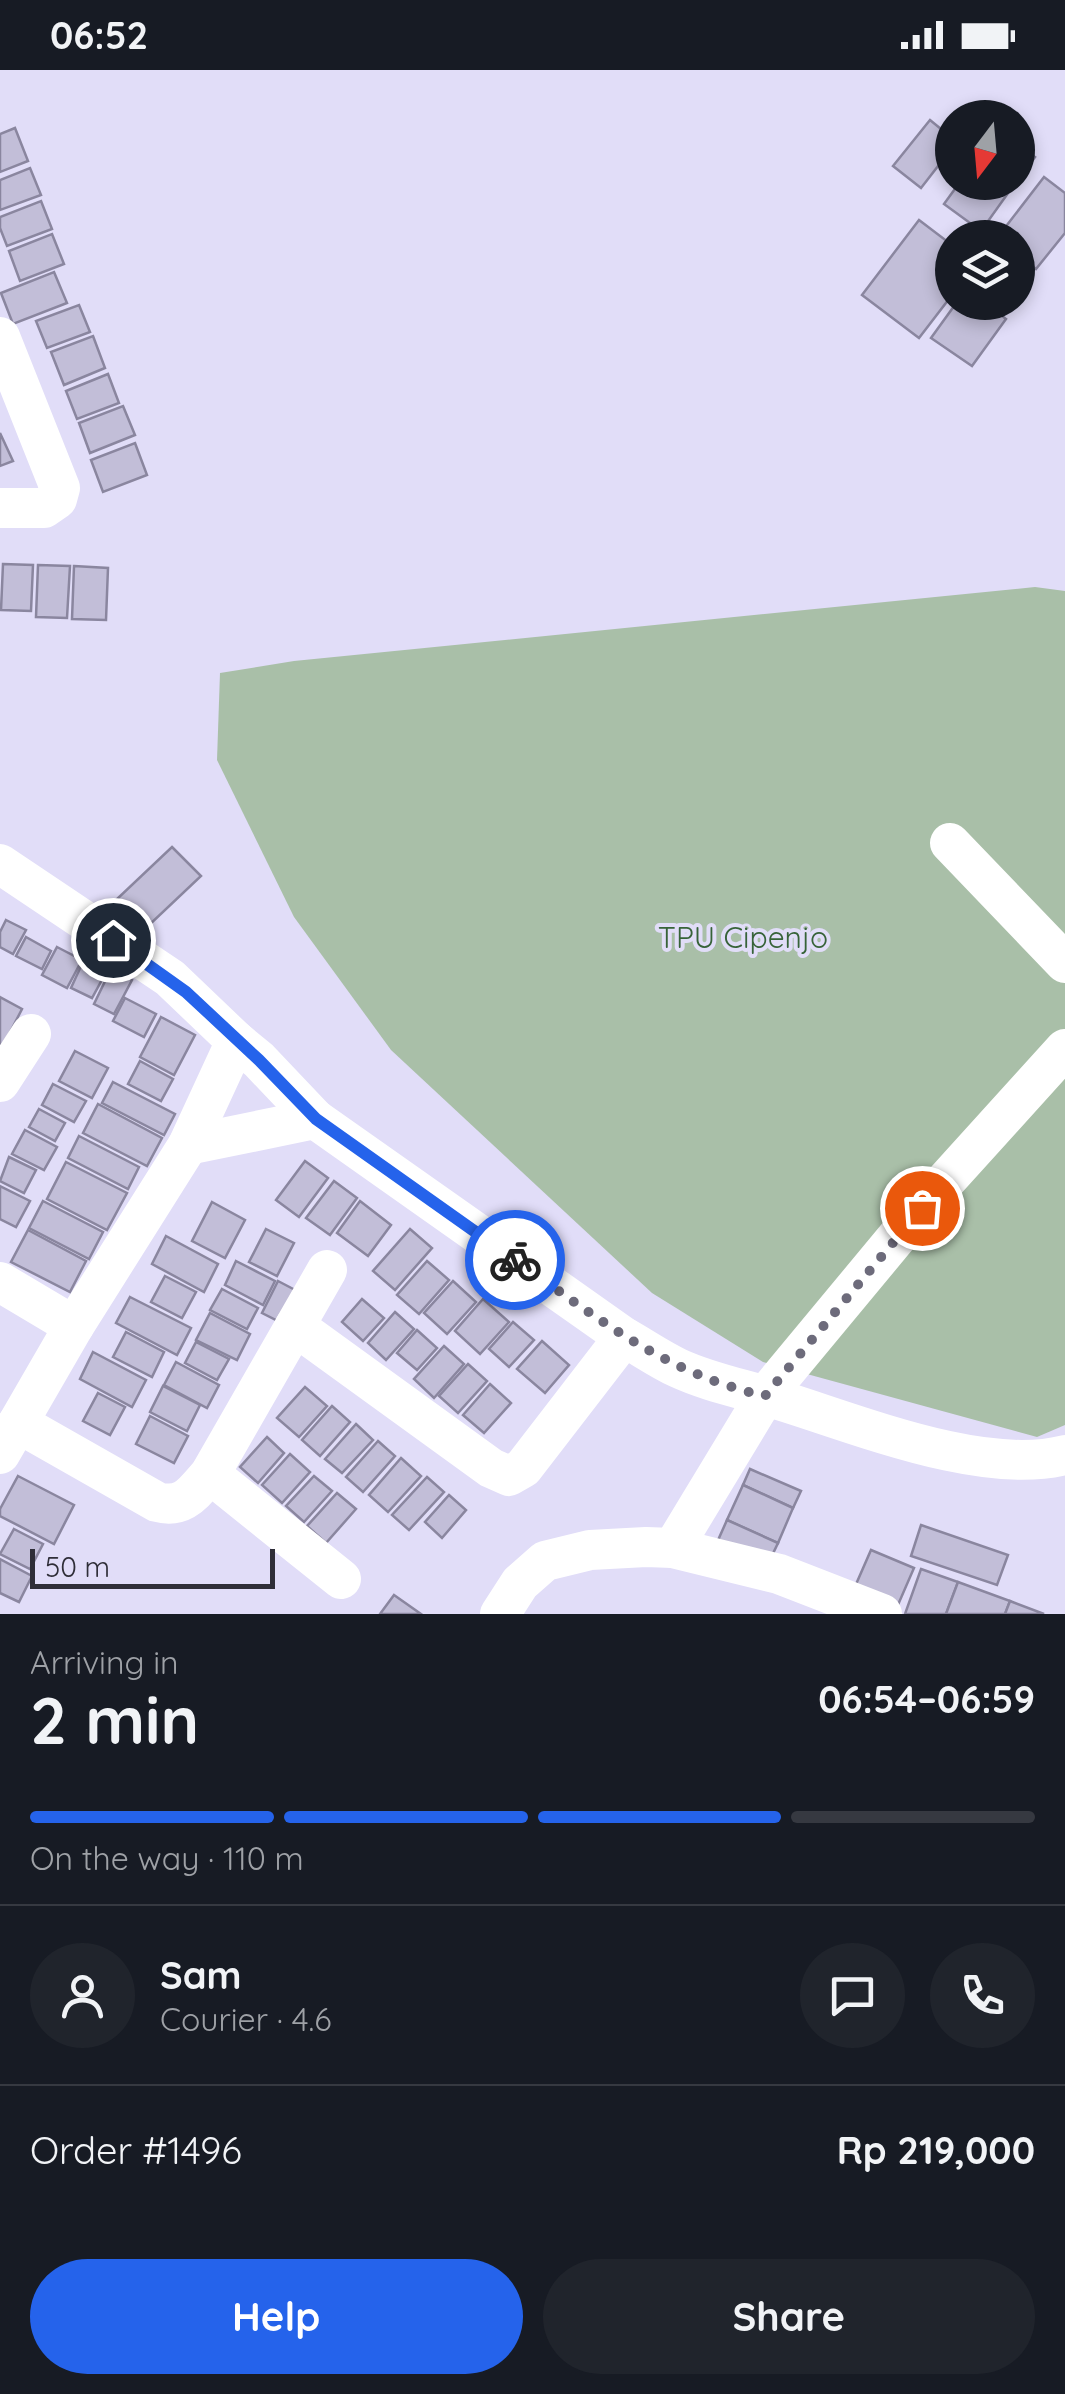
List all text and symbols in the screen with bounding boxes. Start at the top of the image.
text: 06:52 [50,11,148,59]
north arrow [935,100,1035,200]
map controls [935,100,1035,320]
button: layers [935,220,1035,320]
pin [71,898,156,983]
icon: home [86,913,141,968]
park label: TPU Cipenjo [658,918,828,956]
pin [880,1166,965,1251]
icon: bag [895,1181,950,1236]
courier [465,1210,565,1310]
icon: bike [488,1233,543,1288]
scale bar [30,1544,275,1588]
text: 50 m [45,1549,110,1584]
text: Arriving in [30,1642,179,1682]
text: 06:54–06:59 [818,1675,1035,1723]
text: 2 min [30,1679,199,1760]
text: On the way · 110 m [30,1838,304,1878]
button: person [30,1943,135,2048]
button: chat [800,1943,905,2048]
button: phone [930,1943,1035,2048]
text: Sam [160,1951,242,1999]
text: Courier · 4.6 [160,1999,332,2039]
text: Order #1496 [30,2126,242,2174]
text: Rp 219,000 [837,2126,1035,2174]
button: Help [30,2259,523,2374]
button: Share [543,2259,1035,2374]

